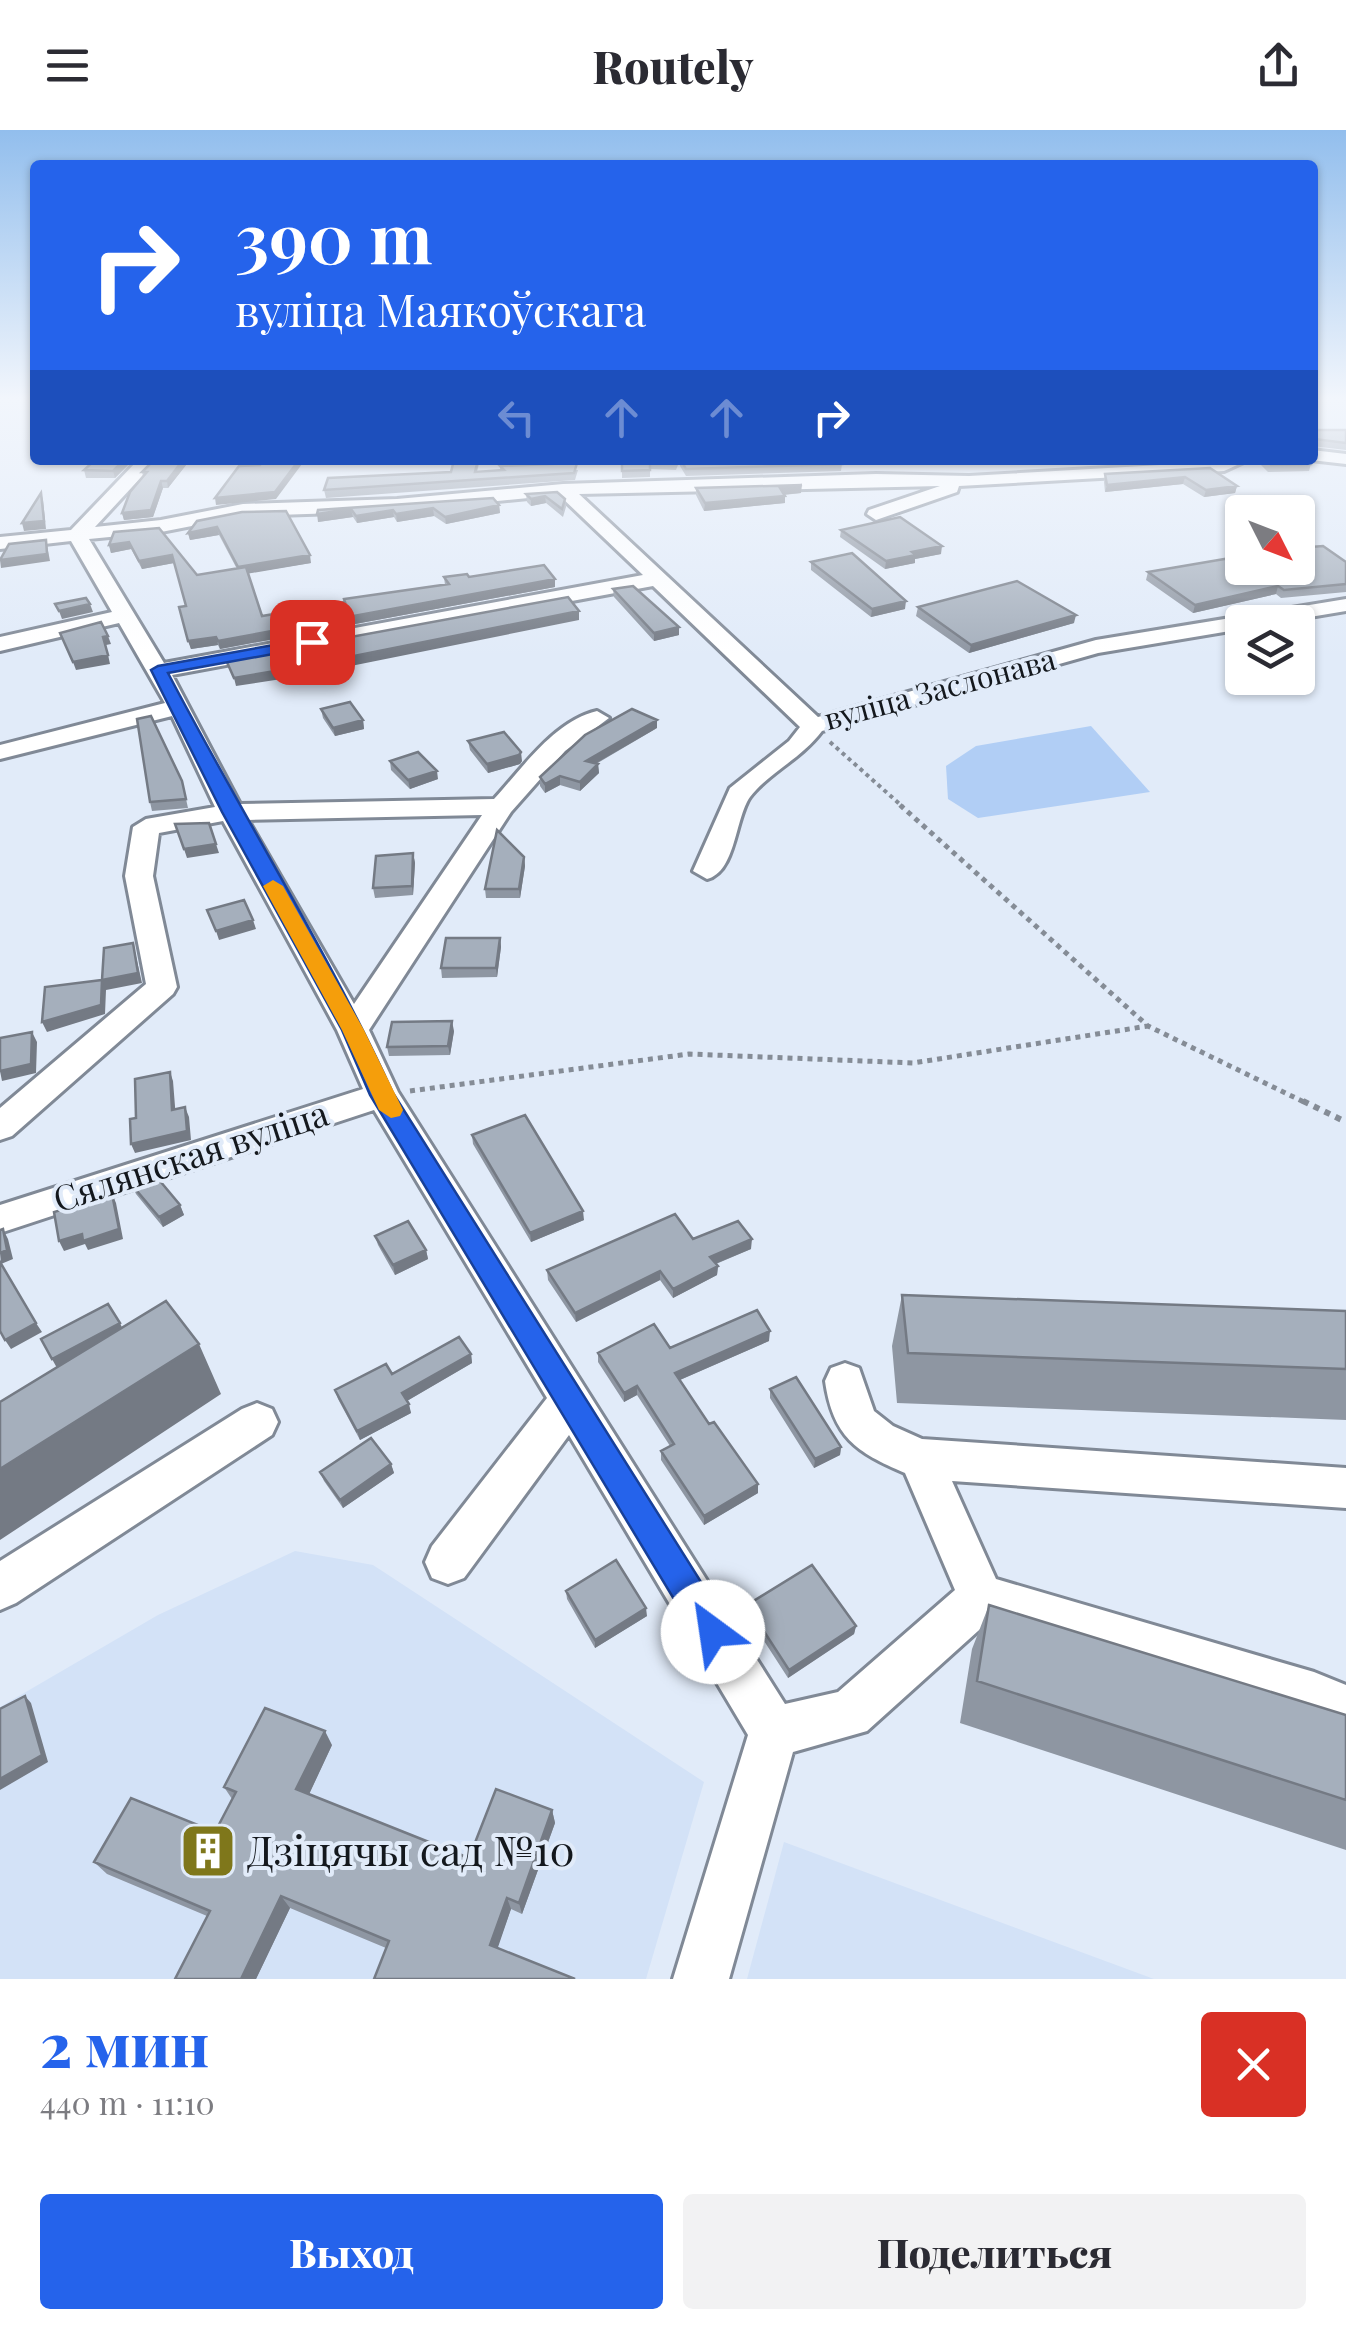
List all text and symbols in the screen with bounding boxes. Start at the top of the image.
text: Routely [592,35,754,95]
icon: menu [40,38,95,93]
icon: share [1251,38,1306,93]
text: 390 m [235,188,433,282]
icon: right [70,200,200,330]
text: вуліца Маякоўскага [235,278,646,338]
icon: left [489,390,544,445]
icon: ahead [594,390,649,445]
icon: ahead [699,390,754,445]
icon: right [804,390,859,445]
north arrow [1225,495,1315,585]
map controls [1225,495,1315,695]
pin [270,600,355,685]
button: layers [1225,605,1315,695]
icon: arrive [285,615,340,670]
street label: вуліца Заслонава [819,638,1060,738]
street label: Сялянская вуліца [47,1088,334,1221]
position arrow [661,1580,765,1684]
building icon: Дзіцячы сад №10 [178,1821,238,1881]
place label: Дзіцячы сад №10 [247,1821,575,1877]
text: 2 мин [40,2002,209,2082]
button: close [1201,2012,1306,2117]
text: 440 m · 11:10 [40,2080,215,2123]
button: Выход [40,2194,663,2309]
button: Поделиться [683,2194,1306,2309]

